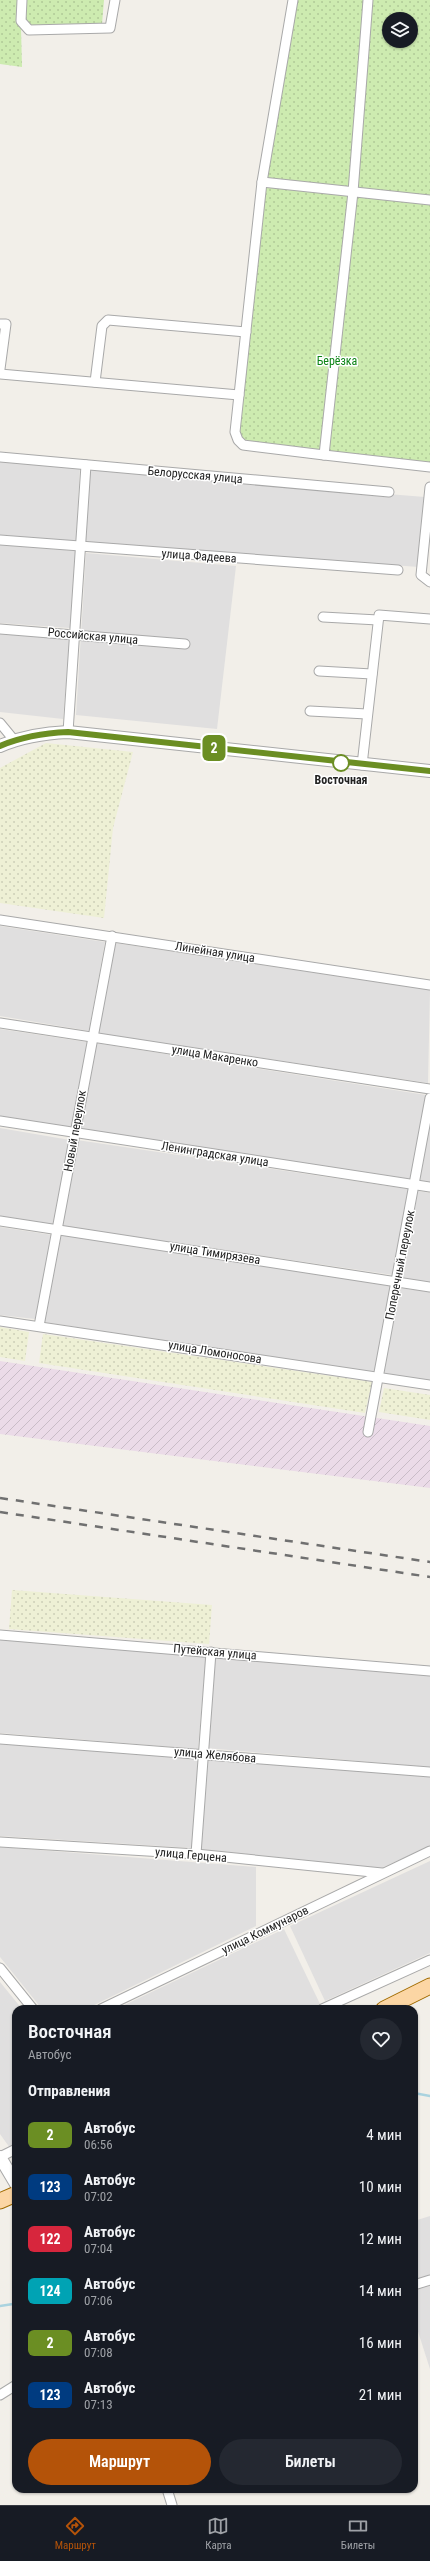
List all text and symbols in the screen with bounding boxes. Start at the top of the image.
map controls [382,12,418,48]
button: layers [382,12,418,48]
park label: Берёзка [317,354,358,368]
street label: Белорусская улица [147,464,243,486]
street label: улица Фадеева [161,546,237,566]
street label: Российская улица [47,625,139,647]
line badge: 2 [201,735,227,761]
text: 2 [210,740,218,756]
marker: Восточная [332,754,350,772]
place label: Восточная [315,773,368,787]
street label: Линейная улица [174,939,256,965]
street label: улица Макаренко [171,1042,259,1070]
street label: Новый переулок [61,1089,89,1173]
street label: Ленинградская улица [160,1139,270,1169]
street label: Поперечный переулок [382,1209,418,1321]
street label: улица Тимирязева [169,1239,262,1267]
street label: улица Ломоносова [167,1338,263,1366]
street label: Путейская улица [173,1641,257,1663]
street label: улица Желябова [173,1744,257,1766]
street label: улица Герцена [155,1845,228,1865]
street label: улица Коммунаров [219,1903,311,1957]
button: heart [360,2018,402,2060]
text: Восточная [28,2020,112,2043]
text: Автобус [28,2047,71,2062]
text: Отправления [28,2082,110,2100]
text: Автобус [84,2119,135,2137]
text: 4 мин [366,2126,402,2144]
text: 2 [46,2127,54,2143]
text: 06:56 [84,2137,113,2152]
text: Автобус [84,2171,135,2189]
text: 10 мин [359,2178,402,2196]
text: 123 [39,2179,61,2195]
text: 07:02 [84,2189,113,2204]
text: Автобус [84,2223,135,2241]
text: 12 мин [359,2230,402,2248]
text: 122 [39,2231,61,2247]
text: 07:04 [84,2241,113,2256]
text: Автобус [84,2275,135,2293]
text: 14 мин [359,2282,402,2300]
text: 124 [39,2283,61,2299]
text: 07:06 [84,2293,113,2308]
text: Автобус [84,2327,135,2345]
text: 16 мин [359,2334,402,2352]
text: 2 [46,2335,54,2351]
text: 07:08 [84,2345,113,2360]
text: Автобус [84,2379,135,2397]
text: 21 мин [359,2386,402,2404]
text: 123 [39,2387,61,2403]
text: 07:13 [84,2397,113,2412]
button: Маршрут [28,2439,211,2485]
button: Билеты [219,2439,402,2485]
tab: Маршрут [55,2515,96,2552]
tab: Карта [205,2515,232,2552]
tab: Билеты [341,2515,375,2552]

